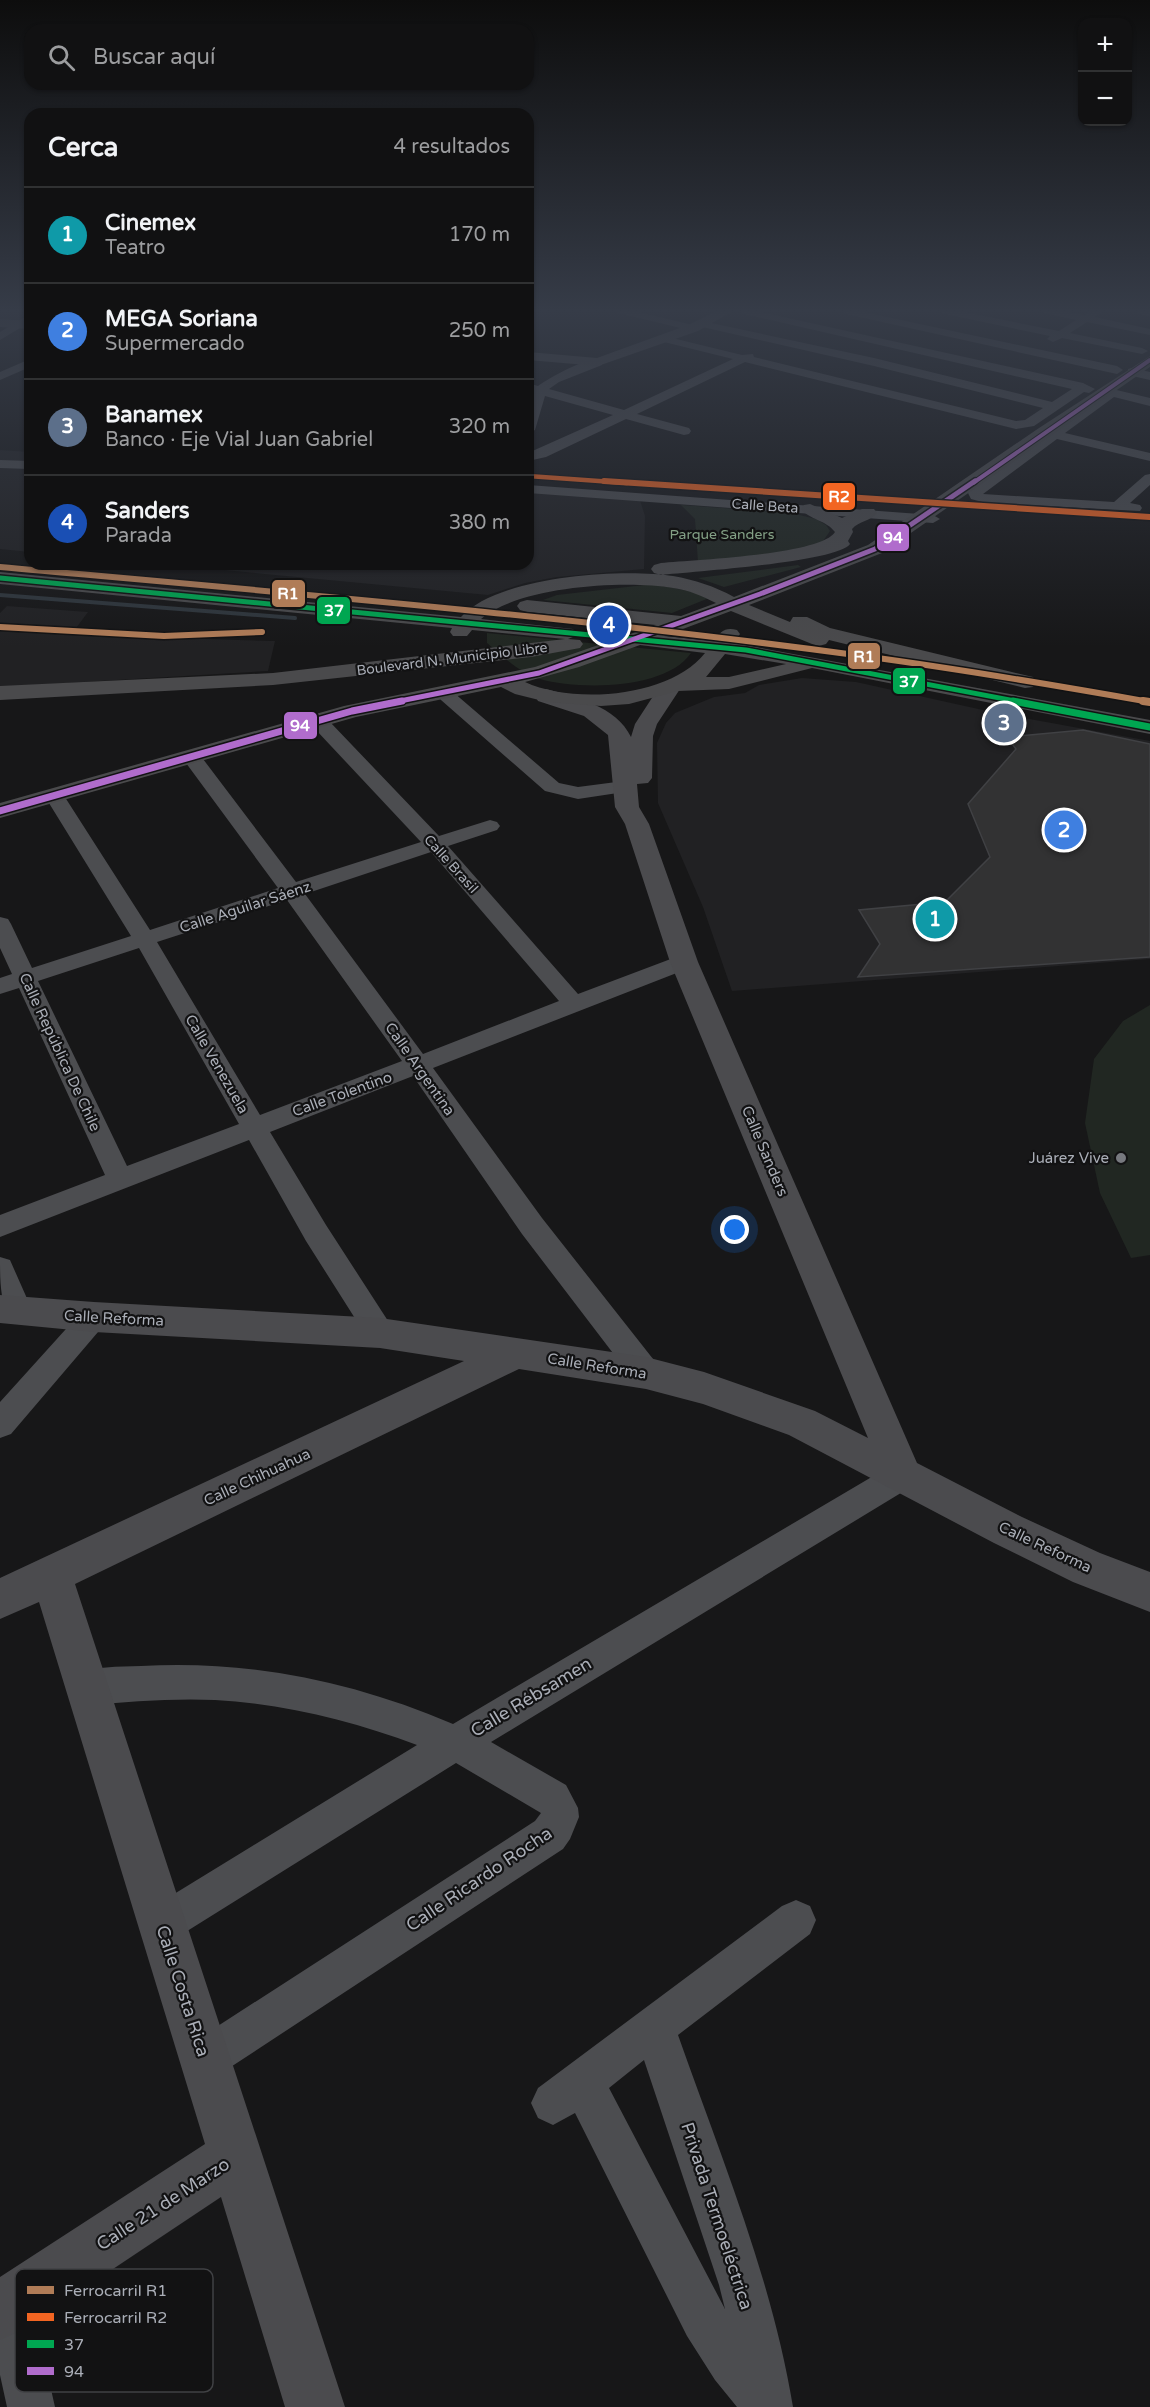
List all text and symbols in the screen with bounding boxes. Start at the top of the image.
map controls [1078,18,1132,126]
button: + [1078,18,1132,72]
search box [24,24,534,90]
icon: search [45,41,78,74]
text: Buscar aquí [93,44,215,70]
button: − [1078,72,1132,126]
text: Cerca [48,132,118,163]
text: 4 resultados [394,135,510,159]
text: Cinemex [105,210,196,236]
text: 1 [61,223,74,247]
text: 170 m [449,223,510,247]
text: Teatro [105,236,165,260]
text: MEGA Soriana [105,306,258,332]
text: 2 [61,319,74,343]
text: 250 m [449,319,510,343]
text: Supermercado [105,332,245,356]
text: Banamex [105,402,203,428]
text: 3 [61,415,74,439]
text: 320 m [449,415,510,439]
text: Banco · Eje Vial Juan Gabriel [105,428,373,452]
line badge: R2 [822,482,856,511]
text: R2 [828,487,850,507]
street label: Calle Beta [731,495,799,517]
text: Sanders [105,498,190,524]
text: 4 [61,511,74,535]
text: 380 m [449,511,510,535]
line badge: 94 [876,523,910,552]
text: Parada [105,524,172,548]
park label: Parque Sanders [670,526,775,543]
text: 94 [883,528,903,548]
line badge: R1 [271,579,306,608]
text: R1 [277,584,299,604]
line badge: 37 [316,596,351,625]
text: 37 [324,601,344,621]
pin: 4 [590,602,628,648]
street label: Boulevard N. Municipio Libre [356,639,548,679]
line badge: R1 [847,642,881,670]
text: R1 [853,647,875,667]
line badge: 37 [892,667,926,695]
text: 37 [899,672,919,692]
pin: 3 [984,700,1024,746]
line badge: 94 [283,711,318,740]
text: 94 [290,716,310,736]
pin: 2 [1044,808,1084,852]
street label: Calle Brasil [420,831,482,897]
street label: Calle Aguilar Sáenz [177,877,313,937]
pin: 1 [916,896,954,942]
street label: Calle República De Chile [15,970,105,1134]
street label: Calle Venezuela [181,1011,253,1117]
street label: Calle Argentina [381,1019,459,1119]
street label: Calle Tolentino [290,1068,394,1120]
street label: Calle Sanders [738,1103,792,1199]
place label: Juárez Vive [1029,1149,1109,1167]
marker: Juárez Vive [1114,1151,1128,1165]
your location [720,1215,749,1244]
street label: Calle Reforma [63,1306,165,1330]
street label: Calle Reforma [546,1349,648,1383]
street label: Calle Chihuahua [201,1444,313,1510]
street label: Calle Reforma [996,1518,1094,1576]
street label: Calle Rébsamen [467,1652,595,1742]
street label: Calle Ricardo Rocha [402,1822,556,1936]
street label: Calle Costa Rica [151,1923,215,2059]
street label: Privada Termoeléctrica [676,2119,758,2313]
street label: Calle 21 de Marzo [92,2153,234,2255]
legend [15,2269,213,2392]
text: Ferrocarril R1 [64,2281,167,2301]
text: Ferrocarril R2 [64,2308,167,2328]
text: 37 [64,2335,84,2355]
text: 94 [64,2362,84,2382]

